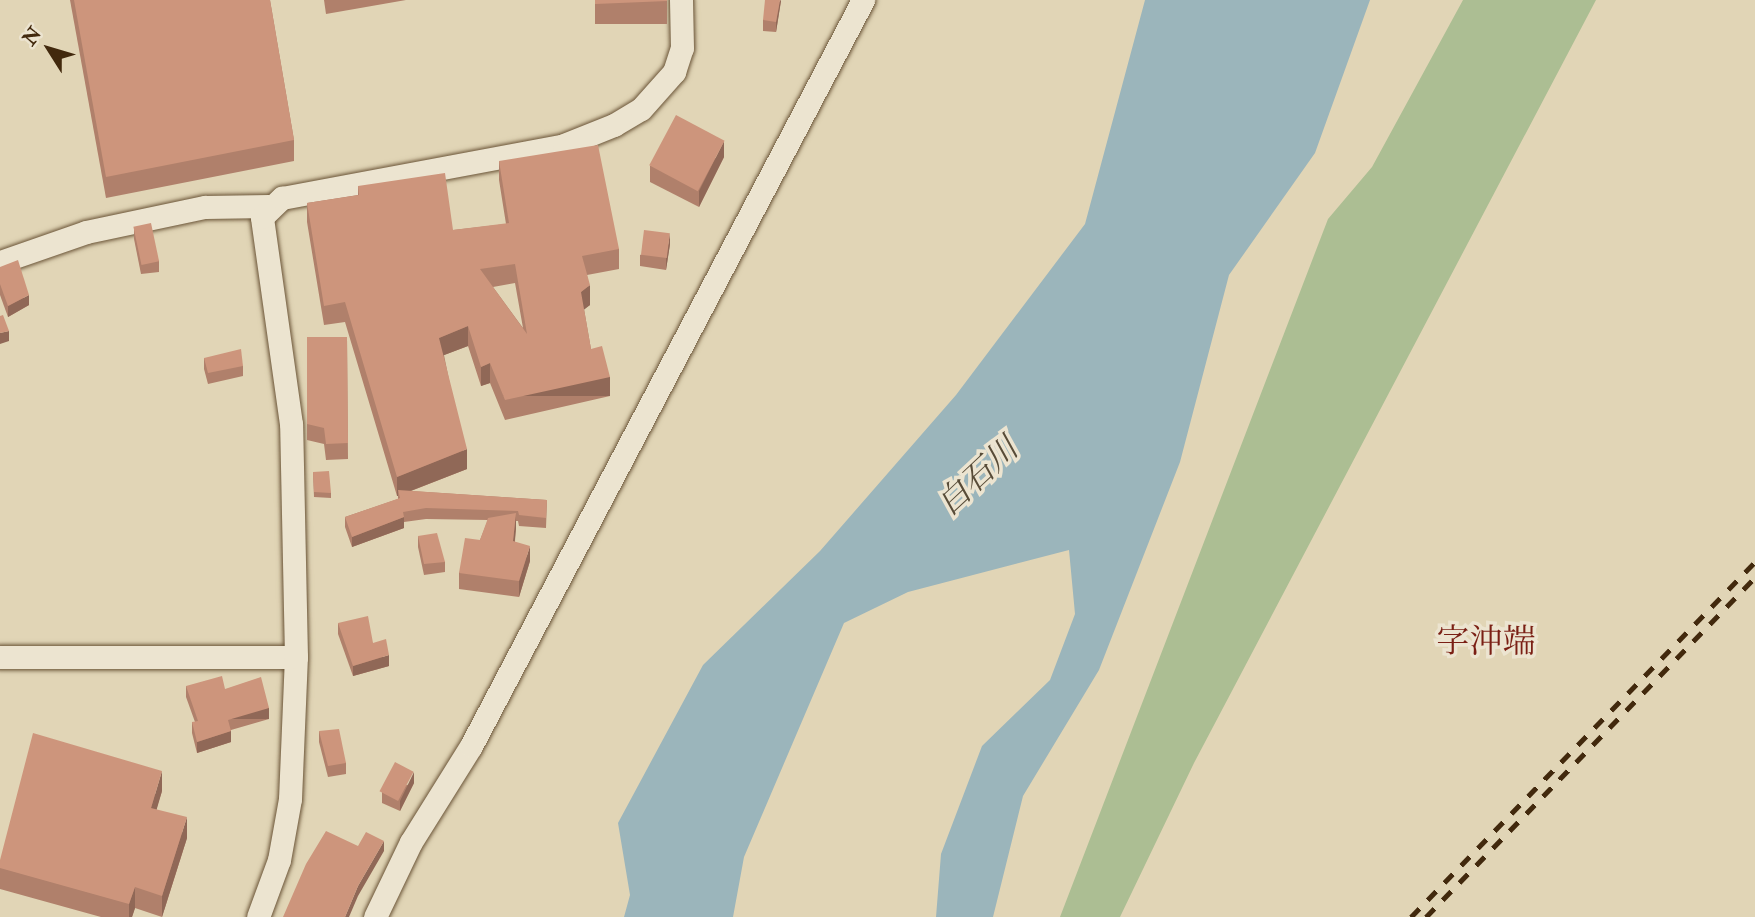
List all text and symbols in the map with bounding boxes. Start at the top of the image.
north arrow [14,14,84,84]
text: N [18,22,47,50]
water label: 白石川 [930,430,1026,524]
district label: 字沖端 [1437,622,1535,662]

